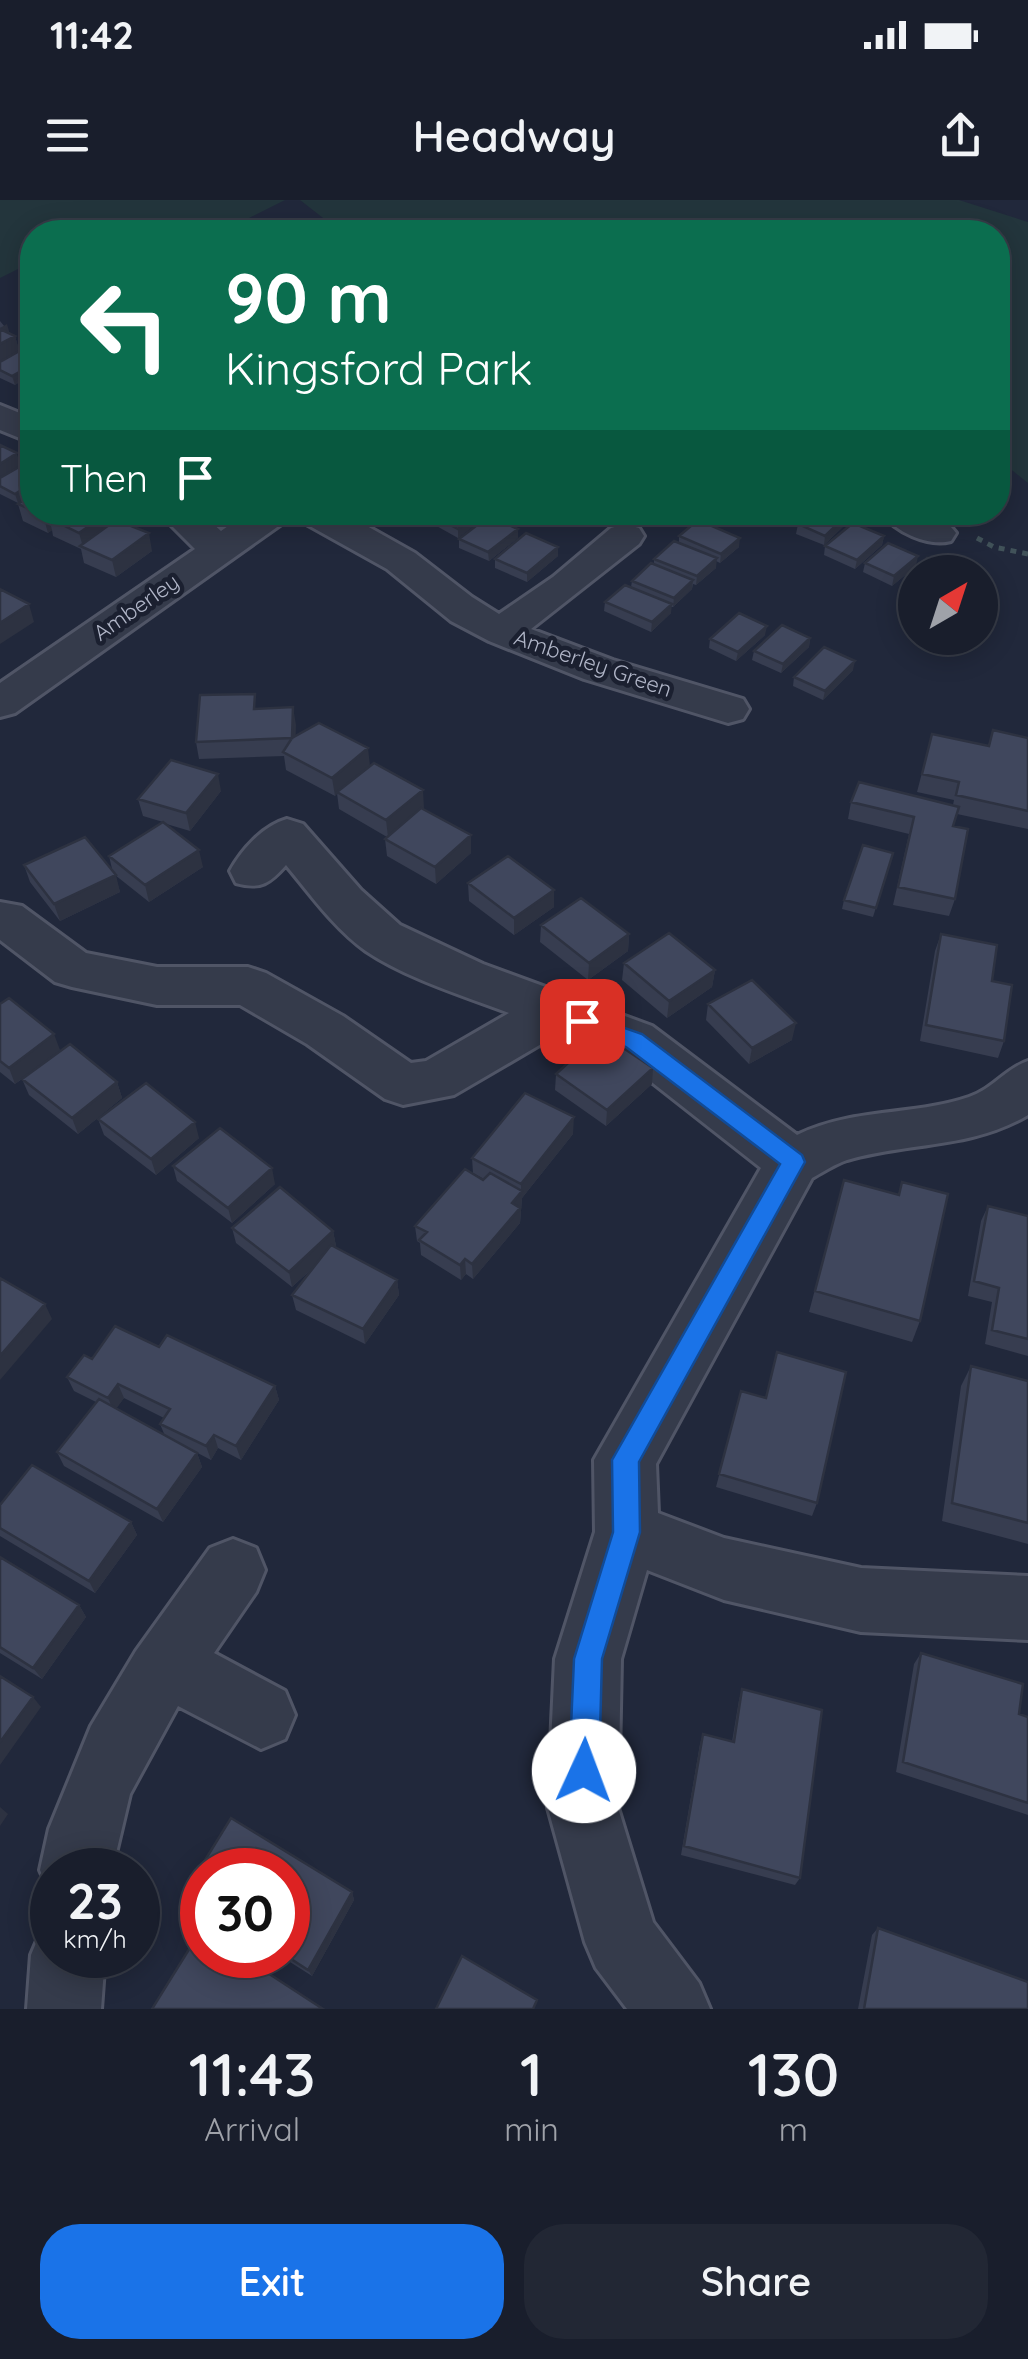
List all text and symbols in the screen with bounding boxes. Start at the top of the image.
text: 11:42 [50,11,134,59]
text: Headway [412,107,616,163]
icon: menu [40,108,95,163]
icon: share [933,108,988,163]
text: 90 m [225,253,392,341]
icon: left [60,260,190,390]
text: Kingsford Park [225,340,533,396]
icon: arrive [168,450,223,505]
text: Then [60,454,148,502]
north arrow [898,555,998,655]
map controls [898,555,998,655]
street label: Amberley [88,567,184,647]
street label: Amberley Green [510,623,676,703]
pin [540,979,625,1064]
icon: arrive [555,994,610,1049]
position arrow [532,1719,636,1823]
speed limit sign: 30 [180,1848,310,1978]
text: 23 [67,1869,123,1932]
text: km/h [63,1923,127,1954]
text: 11:43 [189,2036,316,2111]
text: 1 [520,2036,543,2111]
text: 130 [748,2036,839,2111]
text: Arrival [204,2109,300,2149]
text: min [504,2109,559,2149]
text: m [779,2109,808,2149]
button: Exit [40,2224,504,2339]
button: Share [524,2224,988,2339]

